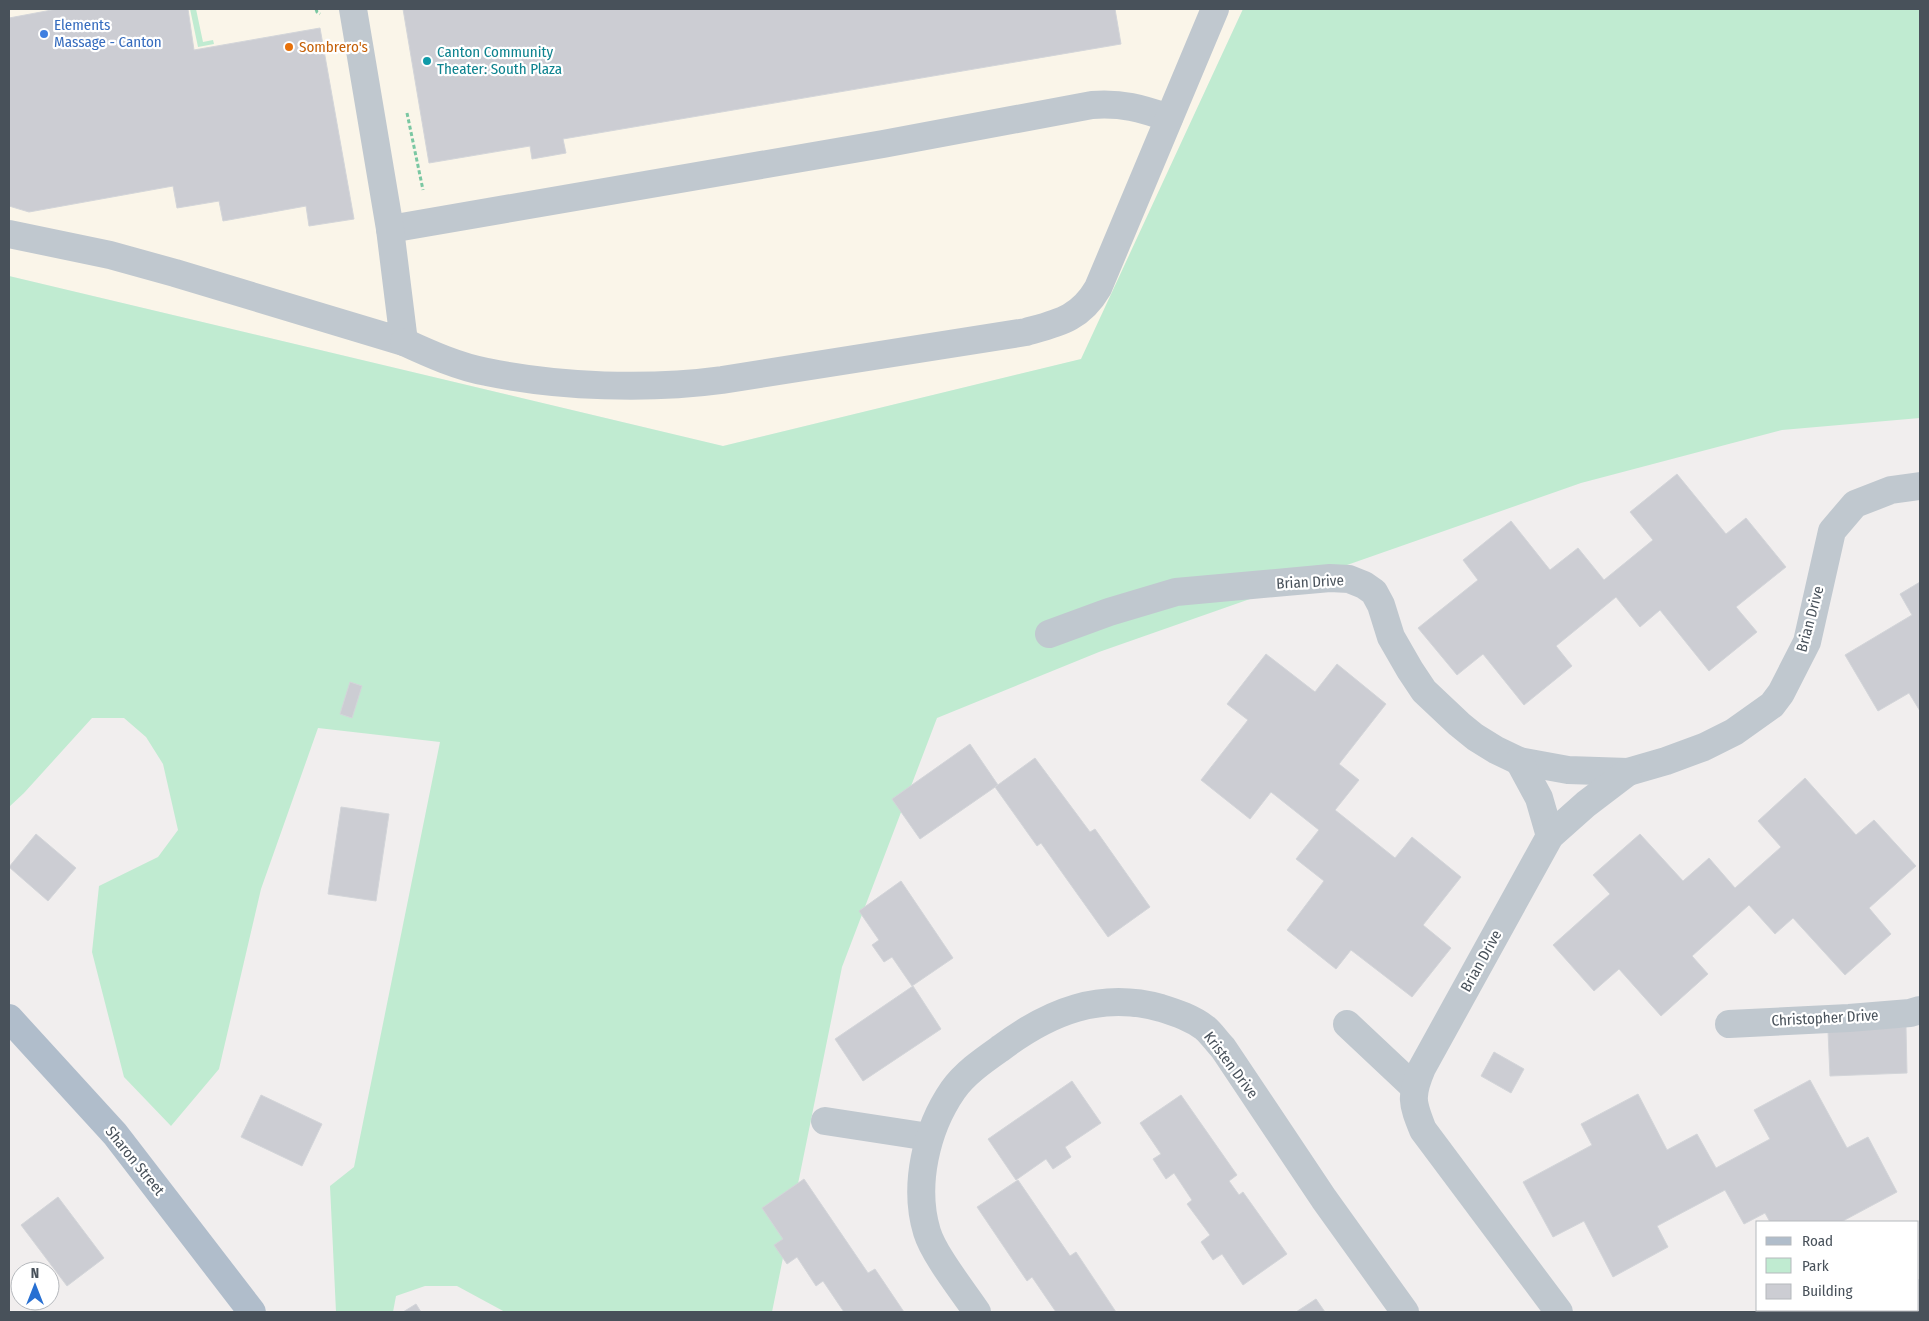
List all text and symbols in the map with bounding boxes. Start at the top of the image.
place label: Elements Massage - Canton [54,16,162,51]
marker: Elements Massage - Canton [38,28,50,40]
place label: Sombrero's [299,38,368,56]
marker: Sombrero's [283,41,295,53]
place label: Canton Community Theater: South Plaza [437,43,562,78]
marker: Canton Community Theater: South Plaza [421,55,433,67]
street label: Brian Drive [1276,571,1344,593]
street label: Brian Drive [1793,584,1827,654]
street label: Brian Drive [1457,927,1505,995]
street label: Christopher Drive [1771,1006,1879,1030]
street label: Kristen Drive [1200,1028,1262,1102]
street label: Sharon Street [102,1123,168,1199]
legend [1756,1221,1919,1311]
text: Road [1802,1232,1833,1250]
text: Park [1802,1257,1829,1275]
north arrow [10,1261,60,1311]
text: N [31,1265,39,1282]
text: Building [1802,1282,1853,1300]

